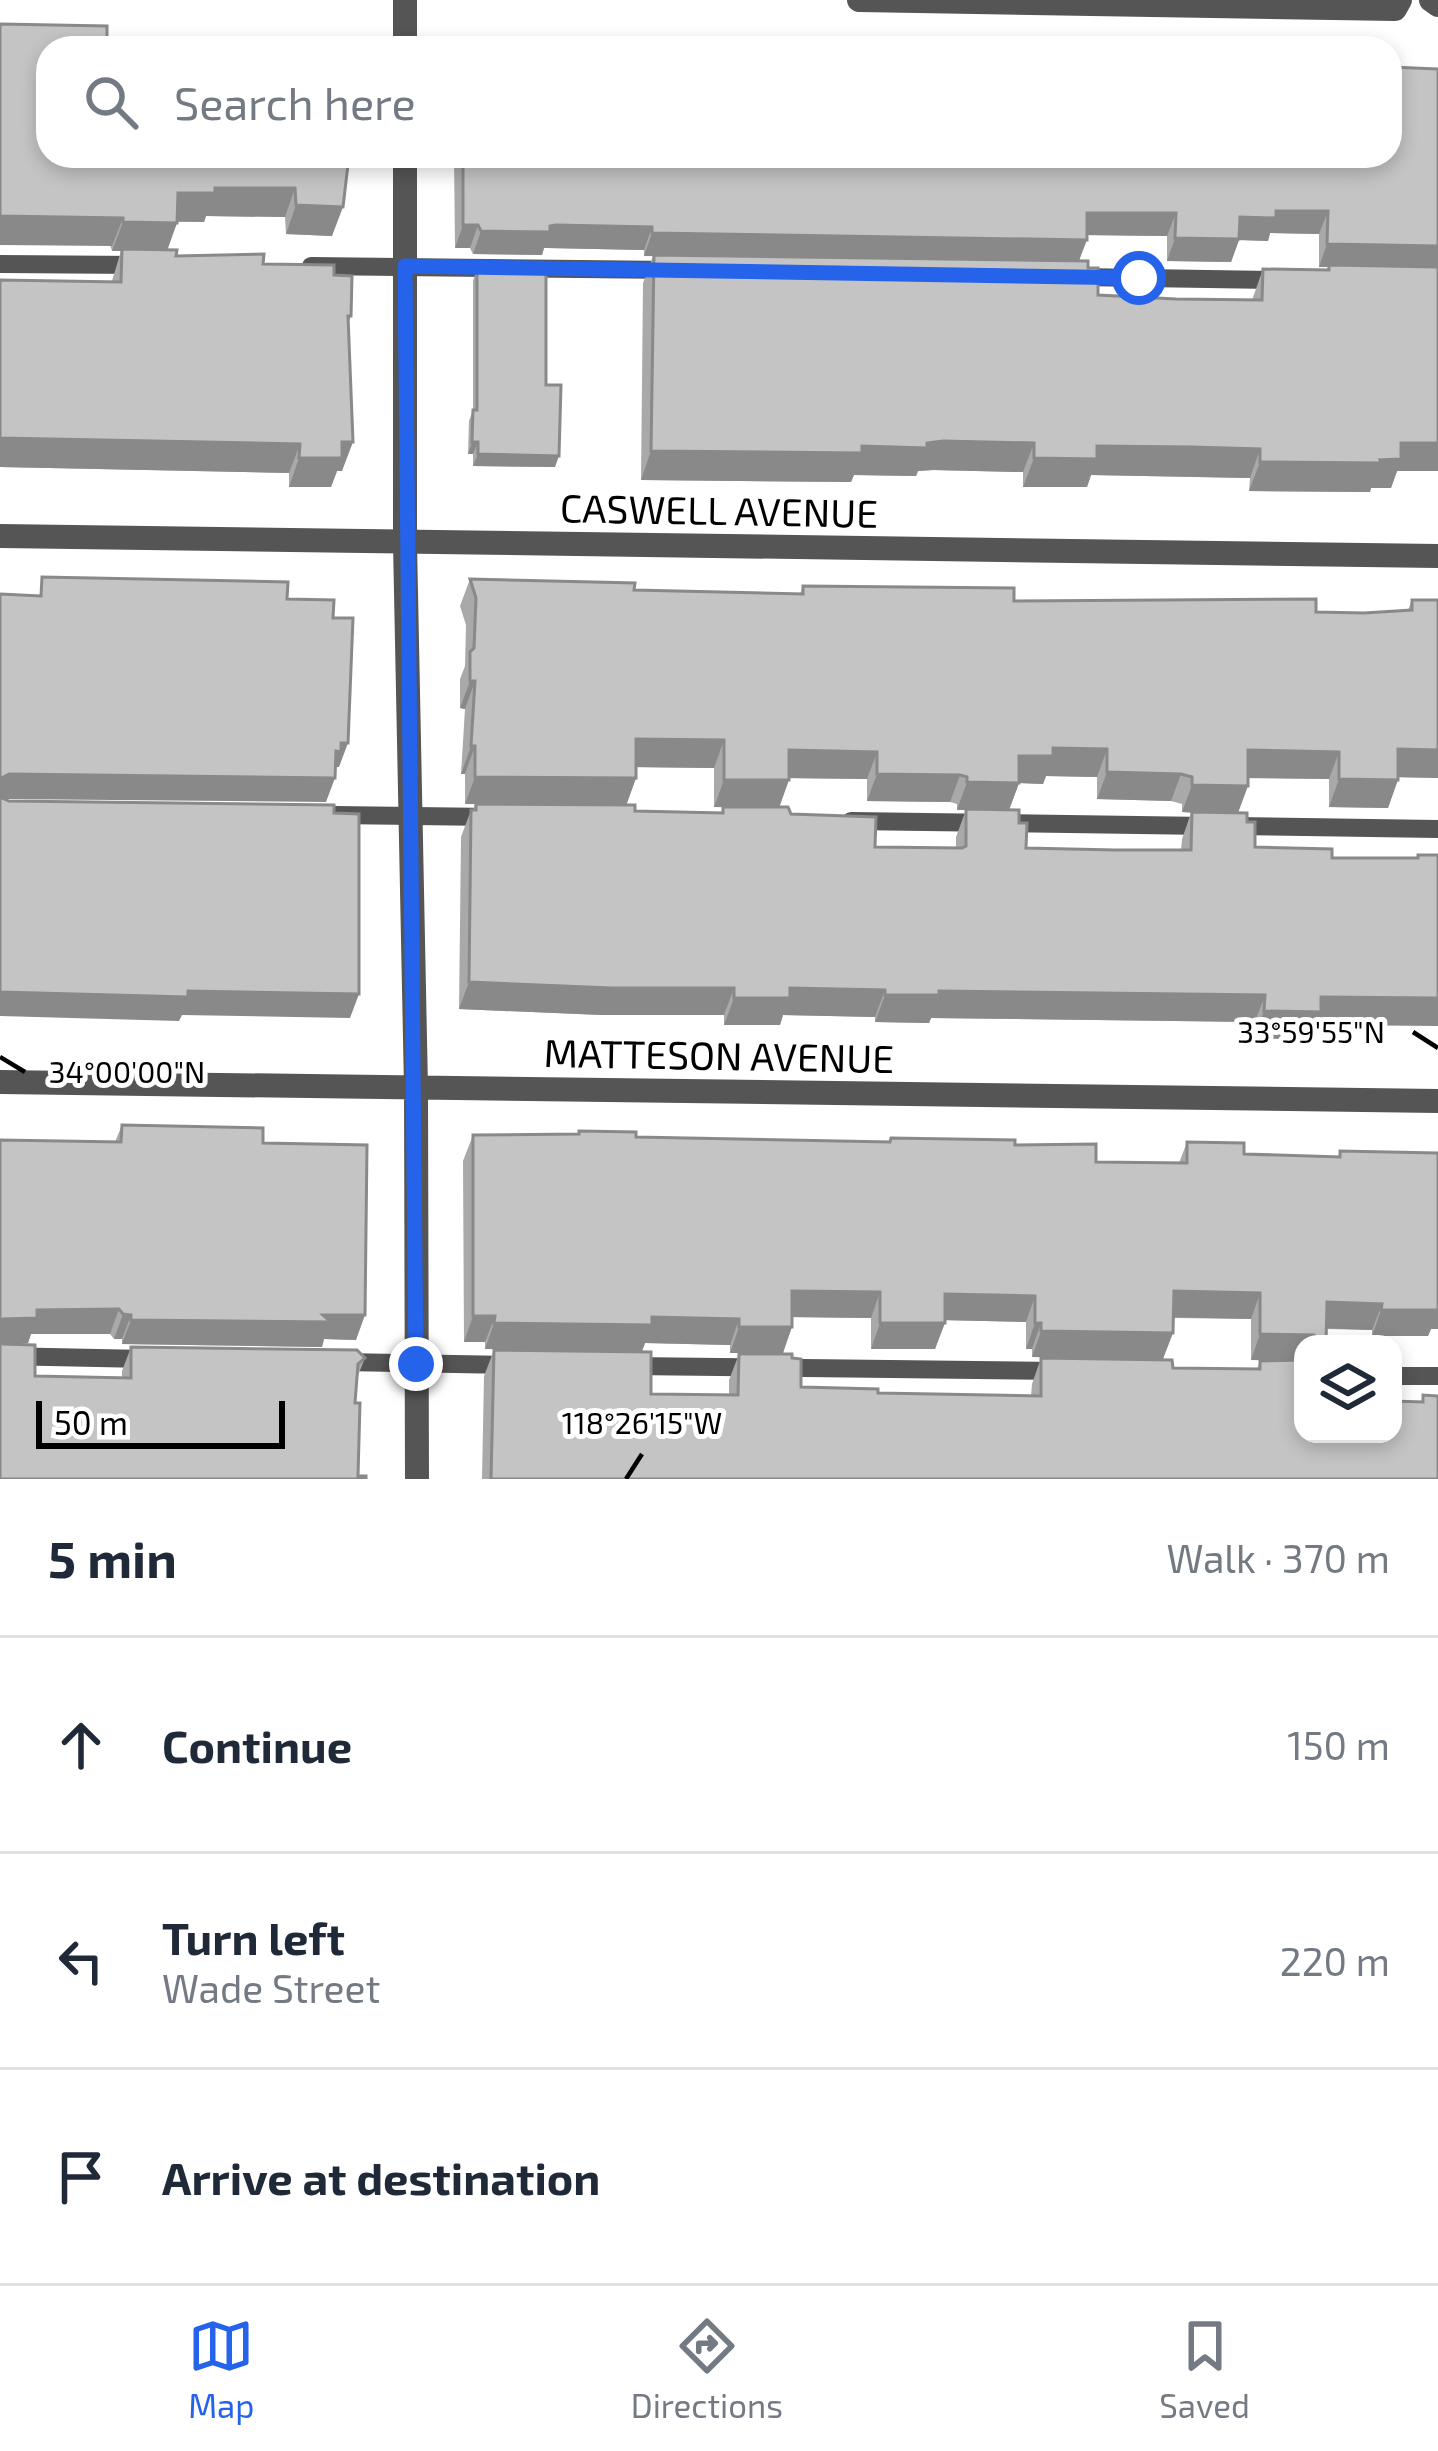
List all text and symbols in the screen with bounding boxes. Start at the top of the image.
search box [36,36,1402,168]
icon: search [78,69,144,135]
text: Search here [174,75,416,129]
route start [1112,251,1166,305]
street label: CASWELL AVENUE [560,483,878,536]
text: 33°59'55"N [1237,1013,1385,1049]
street label: MATTESON AVENUE [543,1028,895,1081]
text: 34°00'00"N [49,1053,205,1089]
map controls [1294,1335,1402,1443]
button: layers [1294,1335,1402,1443]
route end [389,1337,443,1391]
scale bar [36,1395,285,1448]
text: 50 m [54,1402,128,1442]
text: 118°26'15"W [562,1404,722,1440]
text: 5 min [48,1527,177,1588]
text: Walk · 370 m [1166,1534,1390,1581]
icon: ahead [48,1712,114,1778]
text: Continue [162,1718,352,1772]
text: 150 m [1287,1721,1390,1768]
text: Turn left [162,1910,345,1964]
icon: left [48,1928,114,1994]
text: 220 m [1280,1937,1390,1984]
text: Wade Street [162,1964,380,2011]
icon: arrive [48,2144,114,2210]
text: Arrive at destination [162,2150,600,2204]
tab: Map [188,2313,254,2425]
tab: Directions [631,2313,783,2425]
tab: Saved [1159,2313,1250,2425]

